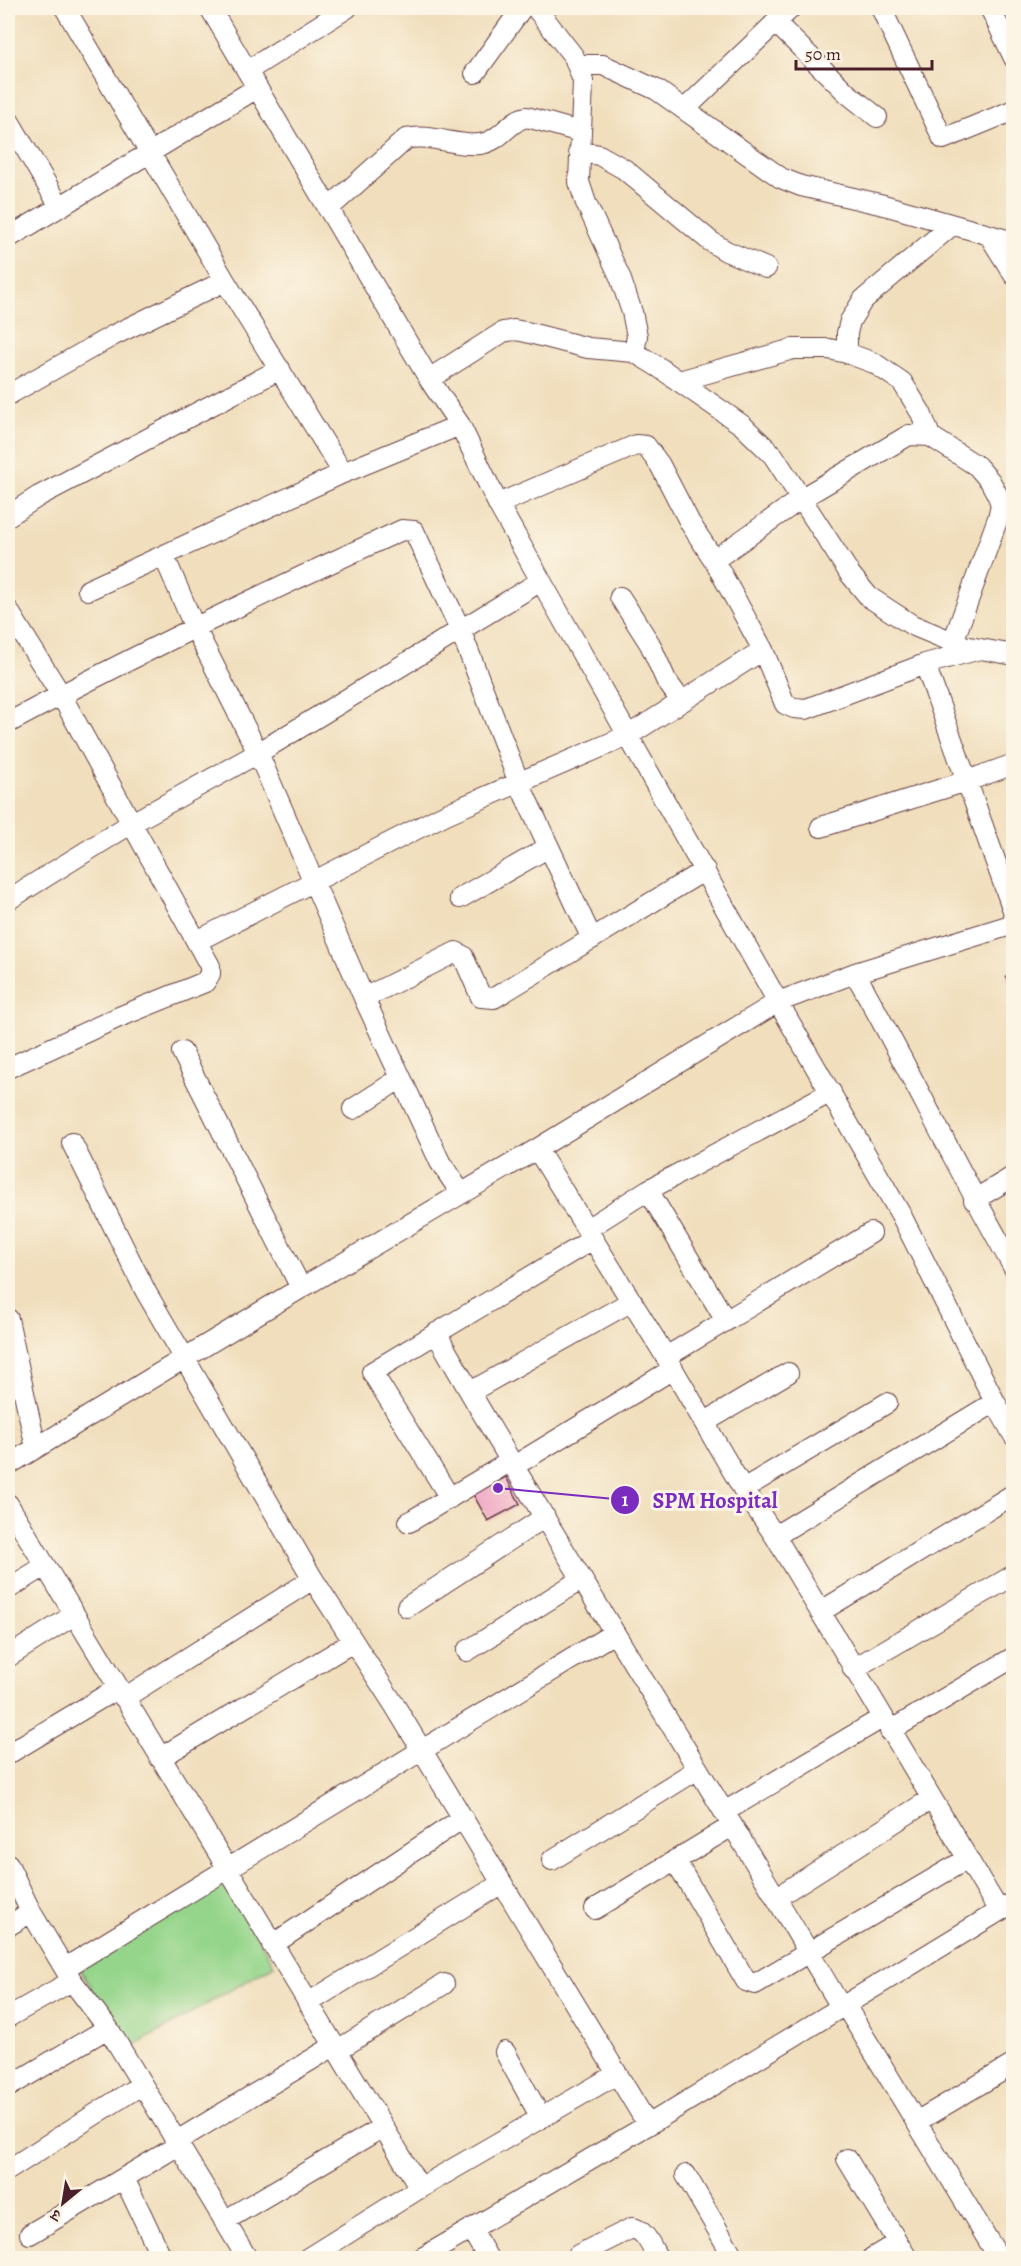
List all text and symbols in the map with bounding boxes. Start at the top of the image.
scale bar [796,33,932,71]
text: 50 m [805,42,841,66]
callout: SPM Hospital [610,1480,789,1520]
text: SPM Hospital [652,1486,778,1516]
text: 1 [622,1488,629,1512]
north arrow [33,2173,93,2233]
text: उ [45,2203,66,2227]

